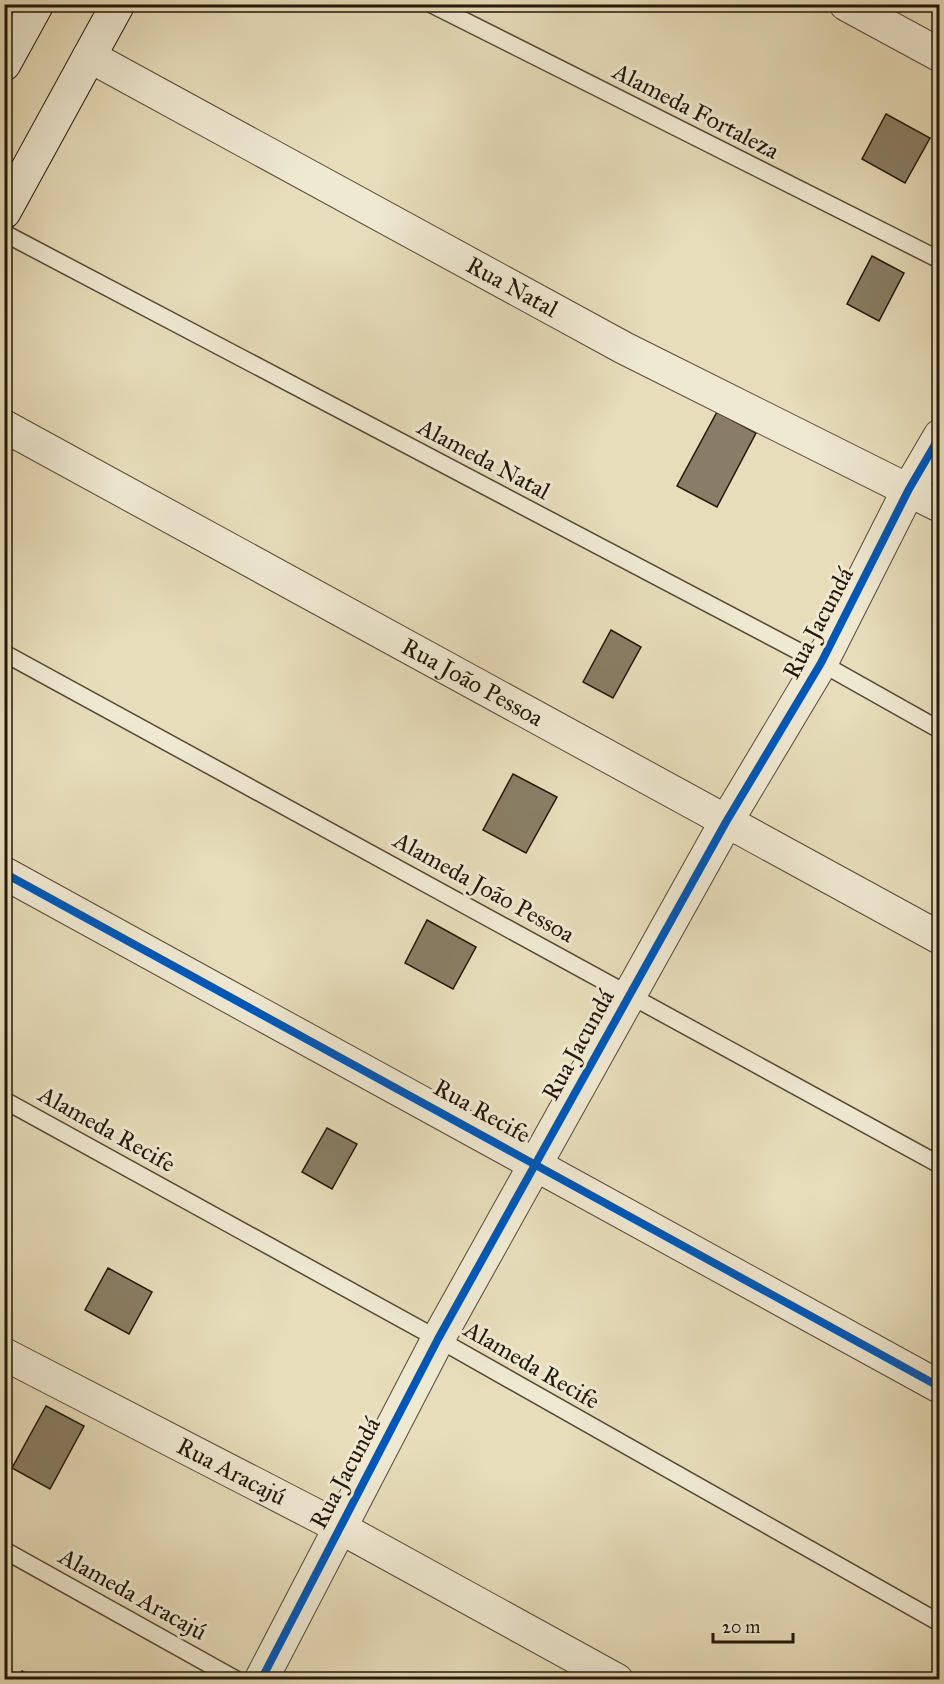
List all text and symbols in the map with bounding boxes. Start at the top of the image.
street label: Alameda Fortaleza [607,56,785,166]
street label: Rua Natal [461,250,564,324]
street label: Alameda Natal [412,411,556,507]
street label: Rua Jacundá [776,561,860,684]
street label: Rua João Pessoa [396,631,549,734]
street label: Alameda João Pessoa [387,824,581,950]
street label: Rua Jacundá [535,984,621,1106]
street label: Rua Recife [428,1072,536,1150]
street label: Alameda Recife [33,1079,181,1179]
street label: Alameda Recife [458,1314,605,1416]
street label: Rua Jacundá [303,1411,387,1534]
street label: Rua Aracajú [172,1431,291,1512]
street label: Alameda Aracajú [53,1541,212,1647]
scale bar [713,1606,792,1644]
text: 20 m [722,1616,760,1638]

